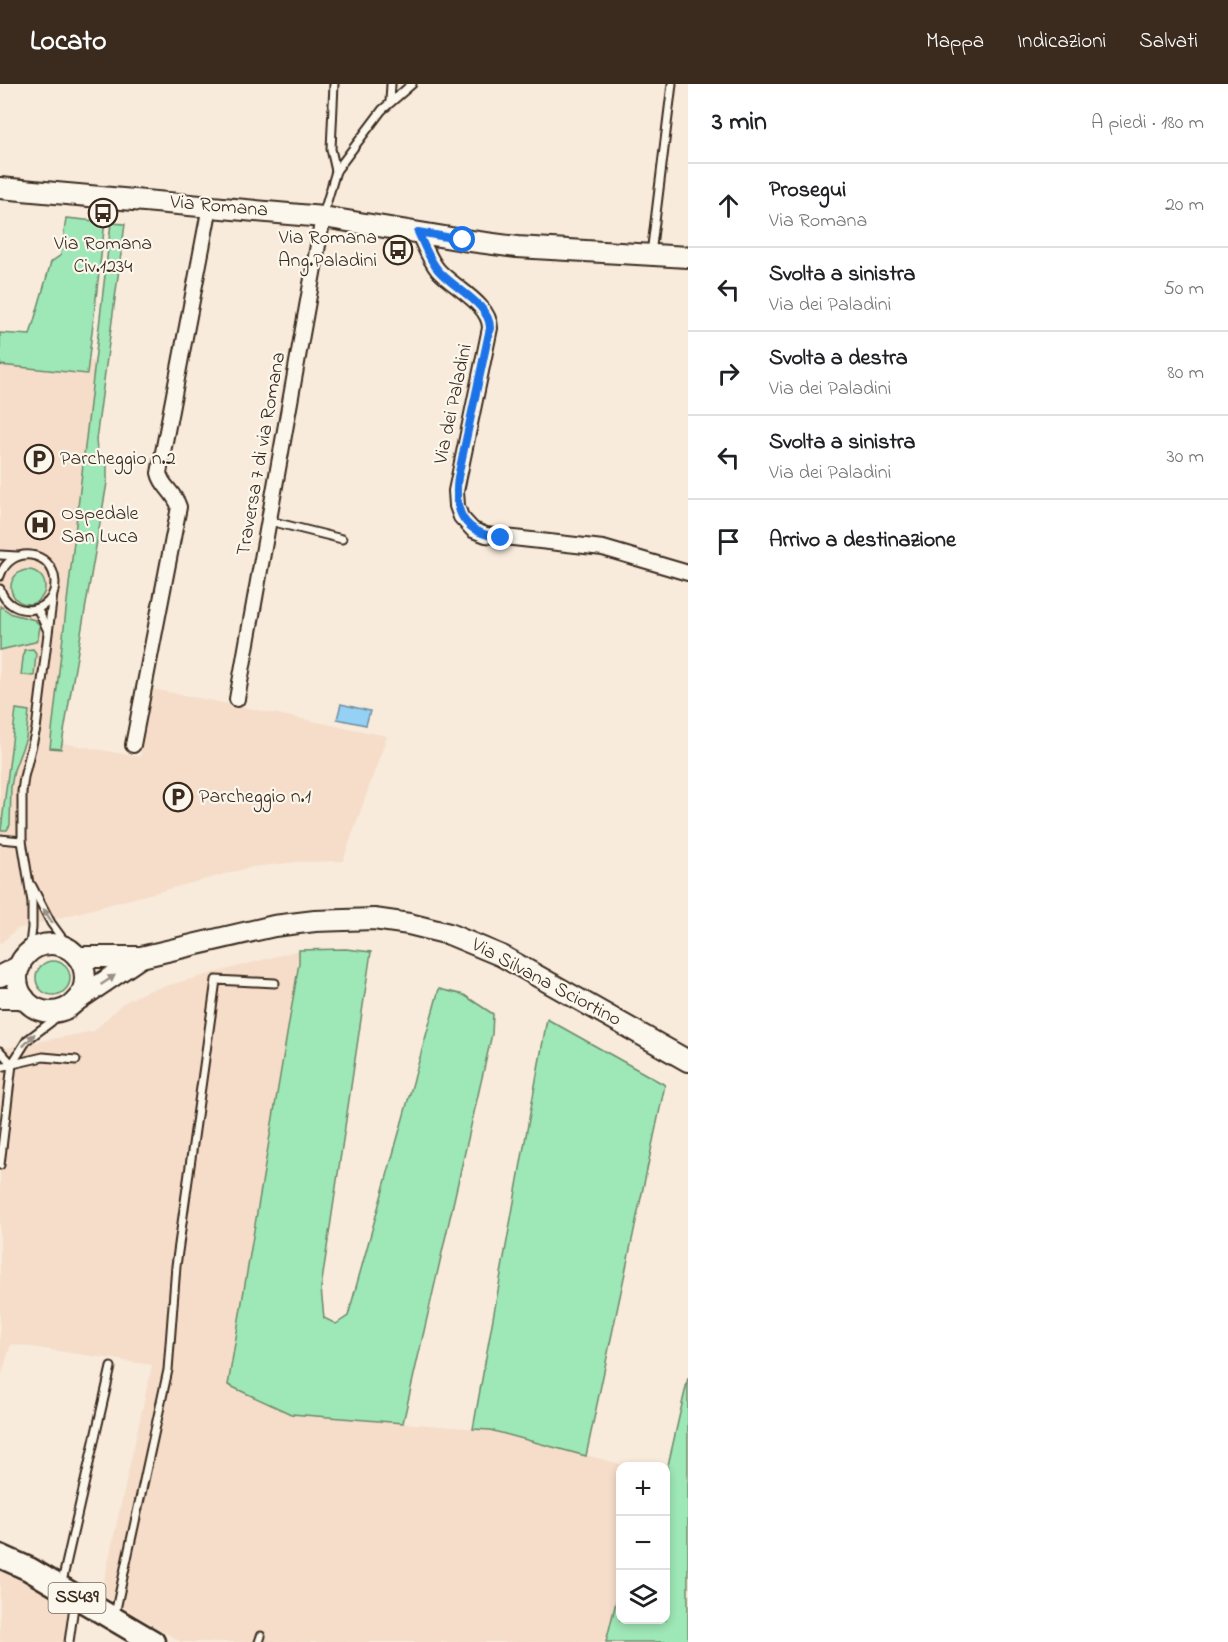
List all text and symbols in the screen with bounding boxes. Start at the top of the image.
text: Locato [30,22,106,63]
text: Mappa [926,27,984,57]
text: Indicazioni [1017,27,1106,57]
text: Salvati [1139,27,1198,57]
text: 3 min [712,104,767,142]
text: A piedi · 180 m [1091,109,1204,138]
text: Prosegui [769,175,846,207]
street label: Via Romana [168,188,269,226]
icon: ahead [712,189,745,222]
text: 20 m [1165,191,1204,220]
bus stop icon: Via Romana Civ.1234 [87,197,119,229]
text: Via Romana [769,207,867,236]
place label: Via Romana Ang.Paladini [278,224,377,277]
route start [449,226,475,252]
place label: Via Romana Civ.1234 [53,230,152,282]
bus stop icon: Via Romana Ang.Paladini [382,234,414,266]
text: Svolta a sinistra [769,259,916,291]
icon: left [712,273,745,306]
text: 50 m [1163,275,1204,304]
text: Via dei Paladini [769,291,891,320]
street label: Via dei Paladini [427,341,481,468]
text: Svolta a destra [769,343,908,375]
street label: Traversa 7 di via Romana [230,350,294,558]
icon: right [712,357,745,390]
text: 80 m [1167,359,1204,388]
text: Via dei Paladini [769,375,891,404]
text: Svolta a sinistra [769,427,916,459]
icon: left [712,441,745,474]
parking icon: Parcheggio n.2 [23,443,55,475]
text: 30 m [1167,443,1204,472]
place label: Parcheggio n.2 [60,445,176,475]
text: Via dei Paladini [769,459,891,488]
place label: Ospedale San Luca [61,500,139,552]
hospital icon: Ospedale San Luca [24,509,56,541]
route end [487,524,513,550]
icon: arrive [712,525,745,558]
text: Arrivo a destinazione [769,525,956,557]
parking icon: Parcheggio n.1 [162,781,194,813]
place label: Parcheggio n.1 [199,783,311,813]
one-way arrow [42,908,53,925]
street label: Via Silvana Sciortino [465,931,626,1035]
one-way arrow [99,974,115,986]
one-way arrow [22,1033,36,1048]
map controls [616,1462,670,1624]
button: + [616,1462,670,1516]
button: − [616,1516,670,1570]
button: layers [616,1570,670,1624]
road number: SS439 [48,1583,106,1613]

